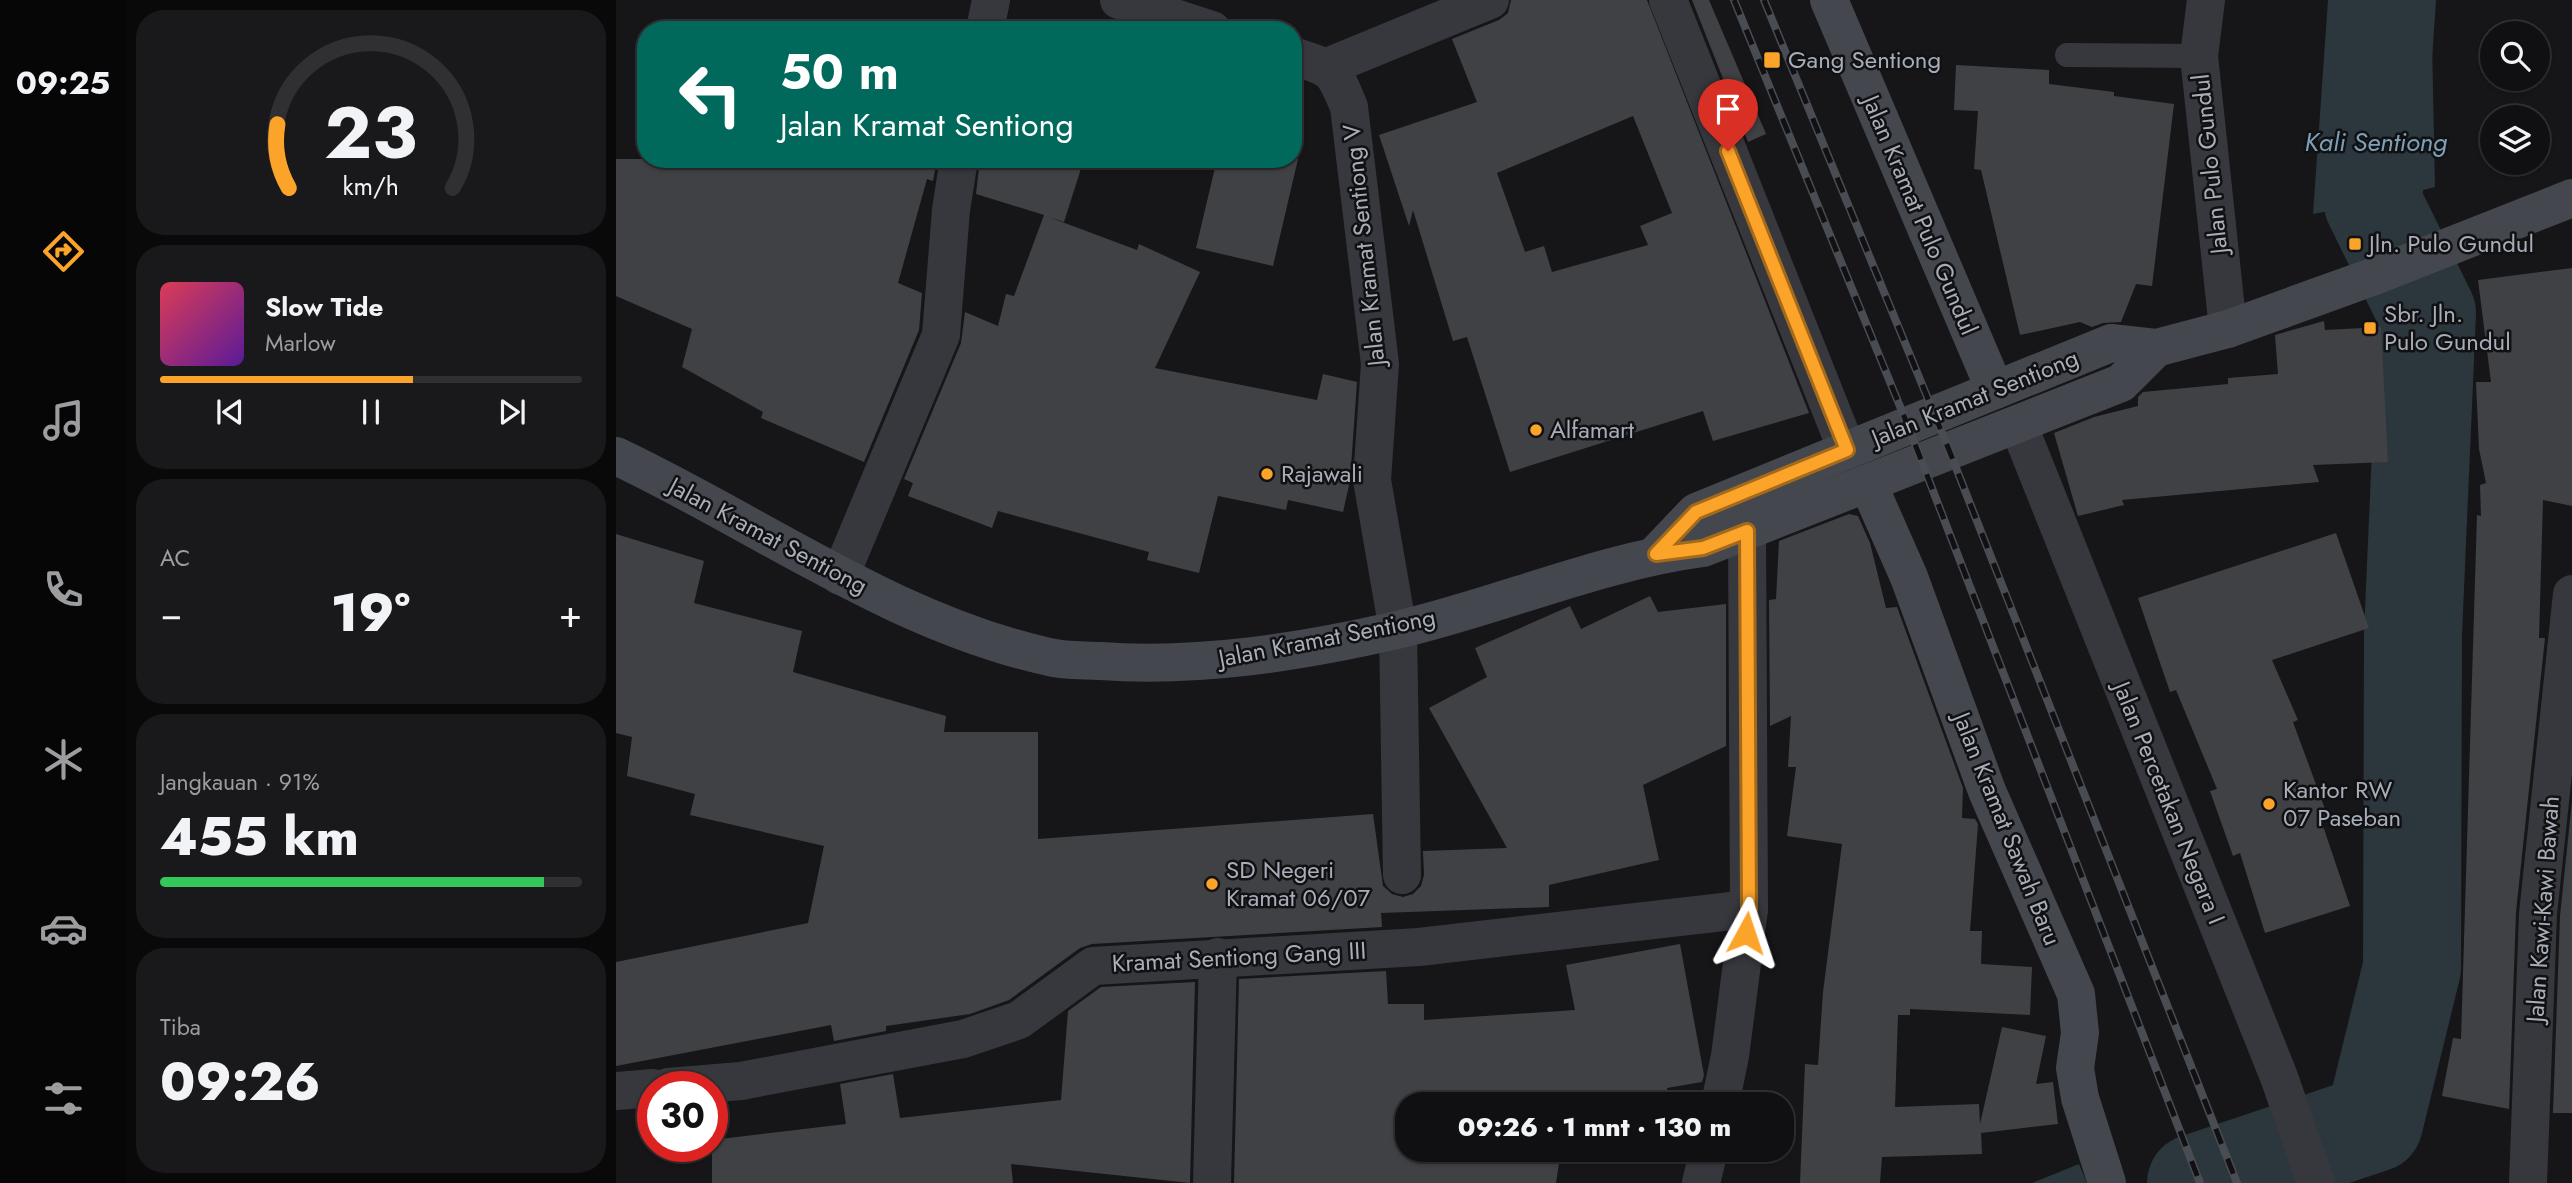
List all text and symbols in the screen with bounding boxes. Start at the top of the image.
map controls [2480,21,2550,175]
button: search [2480,21,2550,91]
text: 50 m [780,37,899,107]
place label: Gang Sentiong [1788,42,1941,77]
icon: left [665,49,756,140]
marker: Gang Sentiong [1762,50,1782,70]
text: 09:25 [16,60,110,106]
street label: Jalan Pulo Gundul [2183,72,2237,259]
pin [1698,79,1758,151]
text: 23 [325,81,417,186]
street label: Jalan Kramat Pulo Gundul [1853,87,1987,340]
icon: arrive [1709,90,1747,128]
text: Jalan Kramat Sentiong [780,102,1074,148]
button: layers [2480,105,2550,175]
street label: Jalan Kramat Sentiong V [1333,122,1394,371]
water label: Kali Sentiong [2305,123,2447,161]
text: km/h [343,168,399,204]
place label: Jln. Pulo Gundul [2366,226,2534,261]
icon: directions [39,227,88,276]
marker: Jln. Pulo Gundul [2347,236,2363,252]
text: Slow Tide [265,288,384,326]
place label: Sbr. Jln. Pulo Gundul [2384,296,2511,359]
marker: Sbr. Jln. Pulo Gundul [2362,320,2378,336]
text: Marlow [265,326,336,360]
street label: Jalan Kramat Sentiong [1863,340,2083,456]
icon: previous [211,393,249,431]
icon: pause [352,393,390,431]
icon: next [493,393,531,431]
icon: music [39,396,88,445]
place label: Alfamart [1550,412,1634,447]
marker: Alfamart [1528,422,1544,438]
place label: Rajawali [1281,456,1363,491]
marker: Rajawali [1259,466,1275,482]
street label: Jalan Kramat Sentiong [660,467,874,603]
text: AC [160,541,190,575]
icon: phone [39,565,88,614]
text: 19° [331,575,410,651]
text: − [160,586,182,641]
text: + [559,586,582,641]
street label: Jalan Kramat Sentiong [1213,599,1438,676]
street label: Jalan Percetakan Negara I [2104,673,2234,929]
street label: Jalan Kramat Sawah Baru [1944,704,2070,951]
icon: climate [39,735,88,784]
text: Jangkauan · 91% [160,765,320,799]
place label: Kantor RW 07 Paseban [2283,772,2401,835]
street label: Jalan Kawi-Kawi Bawah [2517,795,2568,1026]
marker: Kantor RW 07 Paseban [2261,796,2277,812]
text: 455 km [160,799,359,875]
place label: SD Negeri Kramat 06/07 [1226,852,1371,915]
marker: SD Negeri Kramat 06/07 [1204,876,1220,892]
position arrow [1709,896,1783,970]
icon: car [39,904,88,953]
street label: Kramat Sentiong Gang III [1111,932,1367,981]
text: Tiba [160,1010,201,1044]
text: 09:26 [160,1044,320,1120]
speed limit sign: 30 [637,1071,728,1162]
icon: filters [39,1074,88,1123]
text: 09:26 · 1 mnt · 130 m [1458,1108,1731,1146]

